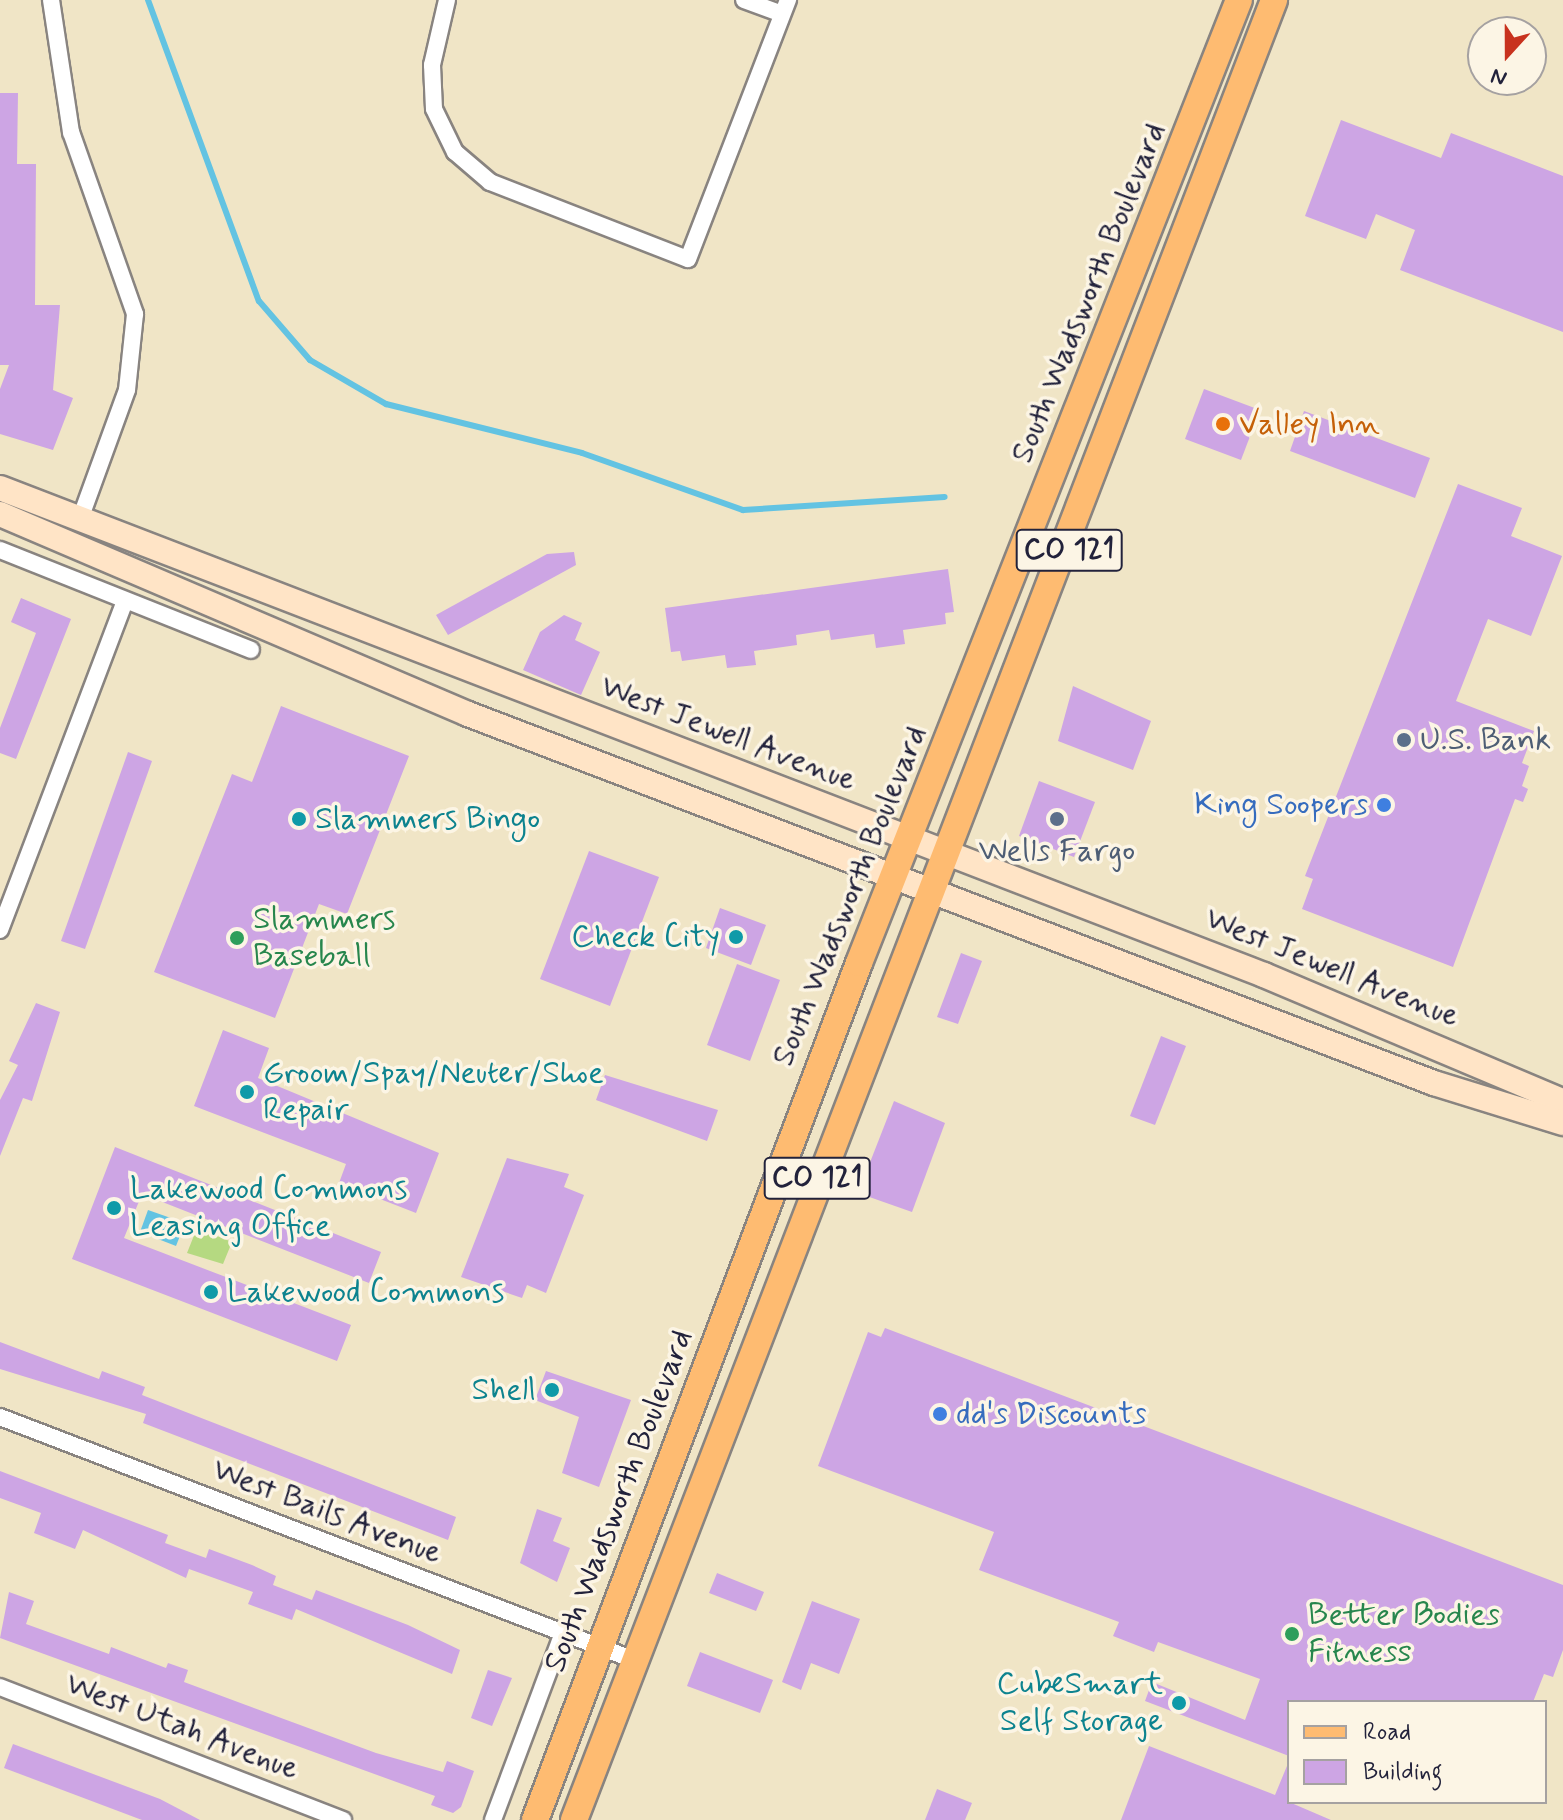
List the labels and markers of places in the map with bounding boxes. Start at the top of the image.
place label: Valley Inn [1239,405,1379,443]
marker: Valley Inn [1214,415,1232,433]
place label: U.S. Bank [1420,721,1551,759]
marker: U.S. Bank [1395,731,1413,749]
place label: King Soopers [1194,786,1368,824]
marker: King Soopers [1375,796,1393,814]
place label: Slammers Bingo [315,800,540,838]
marker: Slammers Bingo [290,810,308,828]
marker: Wells Fargo [1048,810,1066,828]
place label: Wells Fargo [980,832,1134,870]
place label: Slammers Baseball [253,901,395,976]
place label: Check City [571,918,720,956]
marker: Check City [727,928,745,946]
marker: Slammers Baseball [228,929,246,947]
place label: Groom/Spay/Neuter/Shoe Repair [263,1055,604,1130]
marker: Groom/Spay/Neuter/Shoe Repair [238,1083,256,1101]
place label: Lakewood Commons Leasing Office [130,1171,417,1246]
marker: Lakewood Commons Leasing Office [105,1199,123,1217]
place label: Lakewood Commons [227,1273,514,1311]
marker: Lakewood Commons [202,1283,220,1301]
place label: Shell [471,1371,536,1409]
marker: Shell [543,1381,561,1399]
place label: dd's Discounts [956,1395,1144,1433]
marker: dd's Discounts [931,1405,949,1423]
place label: Better Bodies Fitness [1308,1597,1499,1672]
marker: Better Bodies Fitness [1283,1625,1301,1643]
place label: CubeSmart Self Storage [996,1666,1163,1741]
marker: CubeSmart Self Storage [1170,1694,1188,1712]

